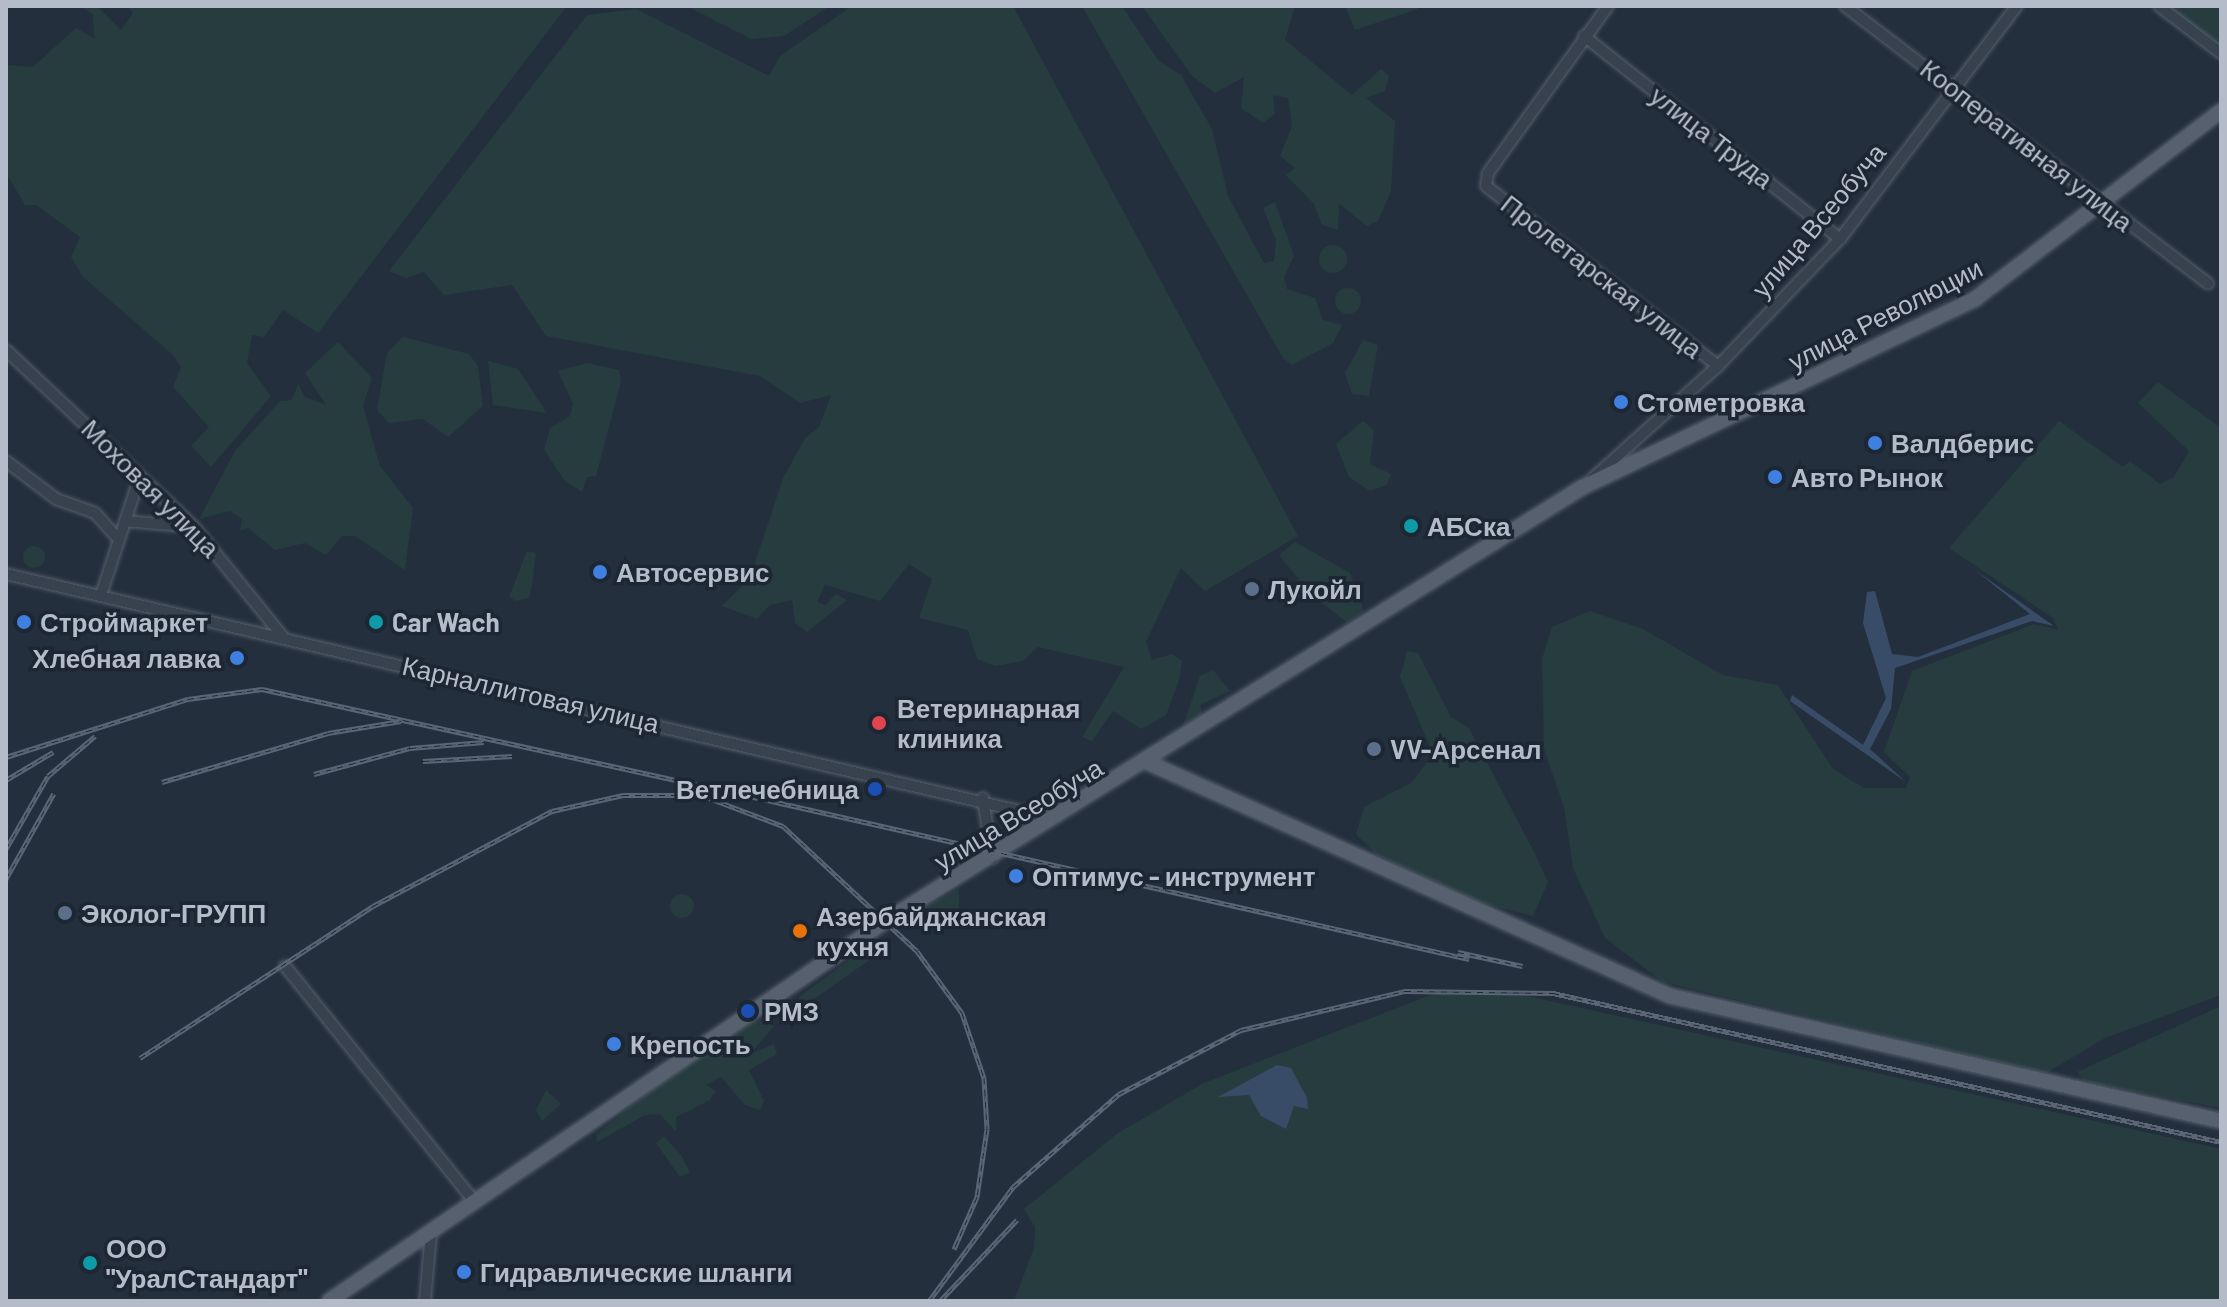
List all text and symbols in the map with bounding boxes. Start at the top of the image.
street label: Кооперативная улица [1915,52,2139,238]
street label: улица Труда [1644,79,1780,195]
street label: улица Всеобуча [1745,137,1891,303]
street label: Пролетарская улица [1495,188,1709,364]
street label: улица Революции [1783,252,1987,376]
place label: Стометровка [1637,386,1805,418]
marker: Стометровка [1612,393,1630,411]
street label: Моховая улица [76,413,226,563]
place label: Валдберис [1891,427,2034,459]
marker: Валдберис [1866,434,1884,452]
place label: Авто Рынок [1791,461,1943,493]
marker: Авто Рынок [1766,468,1784,486]
place label: АБСка [1427,510,1510,542]
marker: АБСка [1402,517,1420,535]
place label: Автосервис [616,556,770,588]
marker: Автосервис [591,563,609,581]
place label: Лукойл [1268,573,1362,605]
marker: Лукойл [1243,580,1261,598]
place label: Строймаркет [40,606,208,638]
place label: Car Wach [392,606,500,638]
marker: Строймаркет [15,613,33,631]
marker: Car Wach [367,613,385,631]
place label: Хлебная лавка [32,642,221,674]
marker: Хлебная лавка [228,649,246,667]
street label: Карналлитовая улица [400,649,662,739]
place label: Ветеринарная клиника [897,692,1080,754]
marker: Ветеринарная клиника [868,712,890,734]
place label: VV-Арсенал [1390,733,1542,765]
marker: VV-Арсенал [1365,740,1383,758]
street label: улица Всеобуча [928,751,1108,877]
place label: Ветлечебница [676,773,859,805]
marker: Ветлечебница [866,780,884,798]
place label: Оптимус - инструмент [1032,860,1316,892]
marker: Оптимус - инструмент [1007,867,1025,885]
place label: Эколог-ГРУПП [81,897,266,929]
place label: Азербайджанская кухня [816,900,1047,962]
marker: Эколог-ГРУПП [56,904,74,922]
marker: Азербайджанская кухня [791,922,809,940]
place label: РМЗ [764,995,819,1027]
marker: РМЗ [739,1002,757,1020]
place label: Крепость [630,1028,751,1060]
marker: Крепость [605,1035,623,1053]
place label: ООО "УралСтандарт" [106,1232,308,1294]
marker: ООО "УралСтандарт" [81,1254,99,1272]
place label: Гидравлические шланги [480,1256,793,1288]
marker: Гидравлические шланги [455,1263,473,1281]

